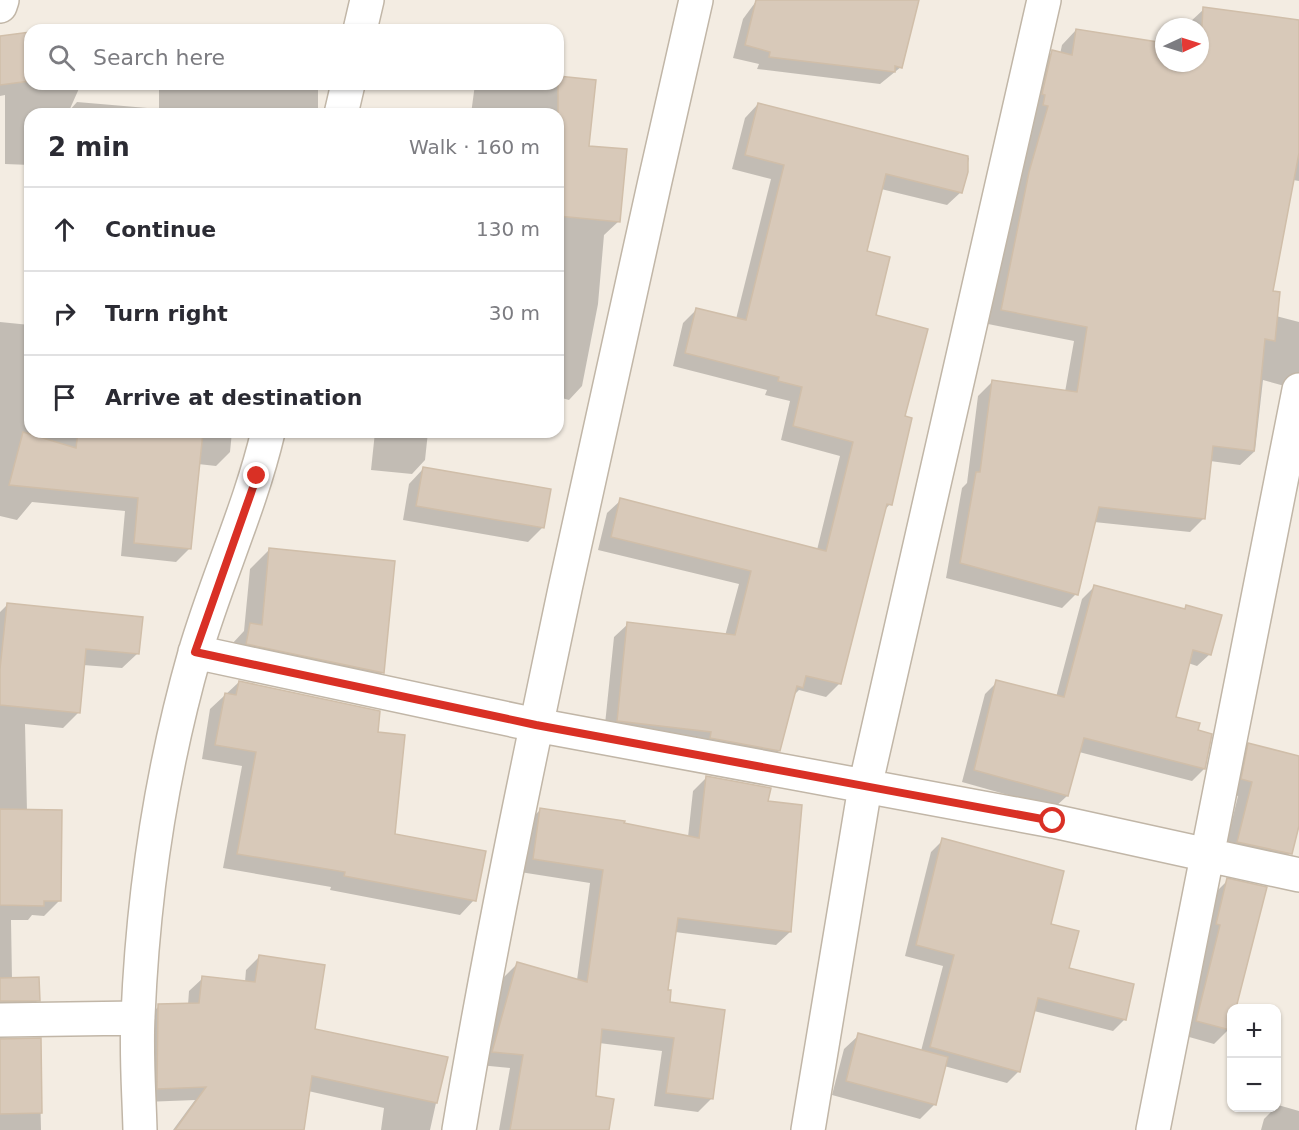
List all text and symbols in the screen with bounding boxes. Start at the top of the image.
north arrow [1155,18,1209,72]
search box [24,24,564,90]
icon: search [45,41,78,74]
text: Search here [93,45,225,70]
text: 2 min [48,132,130,162]
text: Walk · 160 m [409,135,540,159]
icon: ahead [48,213,81,246]
text: Continue [105,217,216,242]
text: 130 m [476,217,540,241]
icon: right [48,297,81,330]
text: Turn right [105,301,228,326]
text: 30 m [489,301,540,325]
icon: arrive [48,381,81,414]
text: Arrive at destination [105,385,362,410]
route end [243,462,269,488]
route start [1039,807,1065,833]
map controls [1227,1004,1281,1112]
button: + [1227,1004,1281,1058]
button: − [1227,1058,1281,1112]

